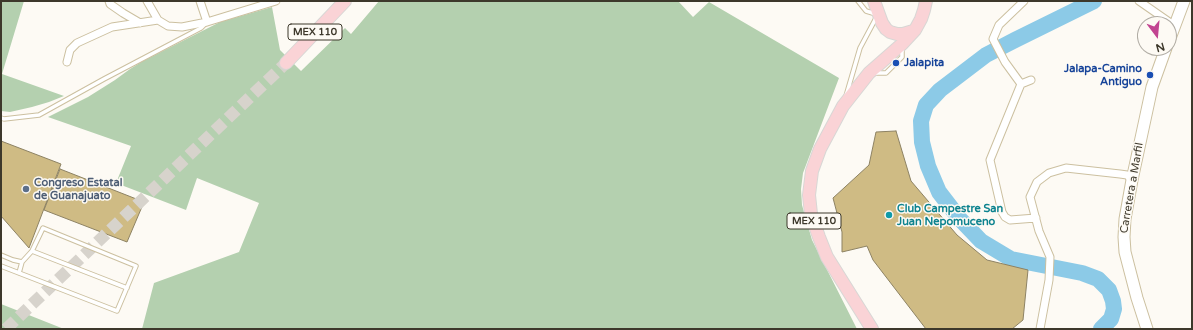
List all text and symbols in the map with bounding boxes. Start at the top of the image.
north arrow [1137,16,1177,56]
road number: MEX 110 [288,24,342,40]
text: N [1154,40,1166,55]
place label: Jalapita [904,56,944,70]
marker: Jalapita [891,58,901,68]
place label: Jalapa-Camino Antiguo [1064,62,1142,88]
marker: Jalapa-Camino Antiguo [1145,70,1155,80]
street label: Carretera a Marfil [1118,142,1146,234]
place label: Congreso Estatal de Guanajuato [34,176,122,202]
marker: Congreso Estatal de Guanajuato [21,184,31,194]
place label: Club Campestre San Juan Nepomuceno [897,202,1003,228]
marker: Club Campestre San Juan Nepomuceno [884,210,894,220]
road number: MEX 110 [787,213,841,229]

